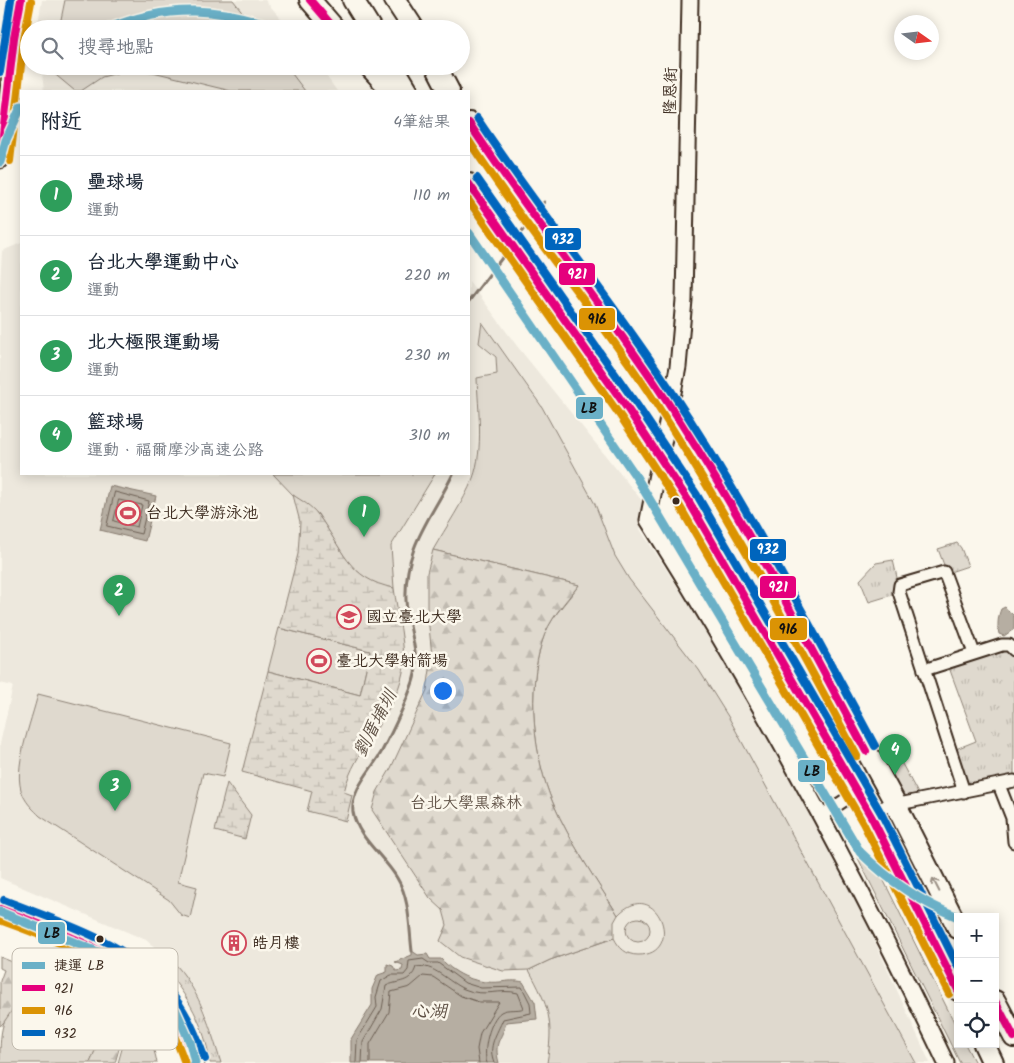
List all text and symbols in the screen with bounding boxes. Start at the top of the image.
north arrow [894,15,939,60]
search box [20,20,470,75]
text: 搜尋地點 [78,33,154,63]
icon: search [38,34,66,62]
street label: 隆恩街 [658,67,684,115]
text: 附近 [40,106,82,139]
text: 4筆結果 [393,110,450,135]
text: 壘球場 [87,168,144,198]
text: 1 [54,183,58,208]
text: 110 m [413,183,450,208]
text: 運動 [87,198,119,223]
line badge: 932 [544,227,582,251]
text: 932 [552,229,574,251]
text: 台北大學運動中心 [87,248,239,278]
line badge: 921 [558,262,596,286]
text: 2 [51,263,61,288]
text: 220 m [404,263,450,288]
text: 921 [567,264,588,286]
text: 運動 [87,278,119,303]
line badge: 916 [578,307,616,331]
text: 916 [588,309,607,331]
text: 北大極限運動場 [87,328,220,358]
text: 3 [52,343,60,368]
text: 230 m [404,343,450,368]
text: 運動 [87,358,119,383]
line badge: LB [575,396,604,420]
text: LB [581,398,597,420]
text: 籃球場 [87,408,144,438]
text: 4 [52,423,60,448]
text: 310 m [409,423,450,448]
text: 運動 · 福爾摩沙高速公路 [87,438,264,463]
pin: 1 [348,496,380,537]
unlabelled marker [671,496,681,506]
sports icon: 台北大學游泳池 [115,500,141,526]
place label: 台北大學游泳池 [146,501,258,526]
line badge: 932 [749,538,787,562]
text: 932 [757,539,779,561]
pin: 2 [103,575,135,616]
line badge: 921 [759,575,797,599]
text: 921 [768,577,789,599]
school or university icon: 國立臺北大學 [336,604,362,630]
place label: 國立臺北大學 [366,605,462,630]
line badge: 916 [769,617,808,641]
text: 916 [779,619,798,641]
sports icon: 臺北大學射箭場 [306,648,332,674]
place label: 臺北大學射箭場 [336,649,448,674]
your location [430,678,456,704]
water label: 劉厝埔圳 [347,684,406,763]
pin: 4 [879,734,911,775]
line badge: LB [797,759,826,783]
text: LB [804,761,820,783]
pin: 3 [99,770,131,811]
park label: 台北大學黒森林 [410,791,522,816]
one-way arrow [931,877,941,892]
map controls [954,913,999,1048]
button: + [954,913,999,958]
line badge: LB [37,921,66,945]
text: LB [44,923,60,945]
building icon: 皓月樓 [221,930,247,956]
place label: 皓月樓 [252,931,300,956]
unlabelled marker [95,934,105,944]
legend [12,948,178,1050]
text: 捷運 LB [54,955,104,977]
button: − [954,958,999,1003]
text: 921 [54,978,73,1000]
water label: 心湖 [411,998,449,1027]
text: 916 [54,1000,73,1022]
button: locate [954,1003,999,1048]
text: 932 [54,1023,77,1045]

